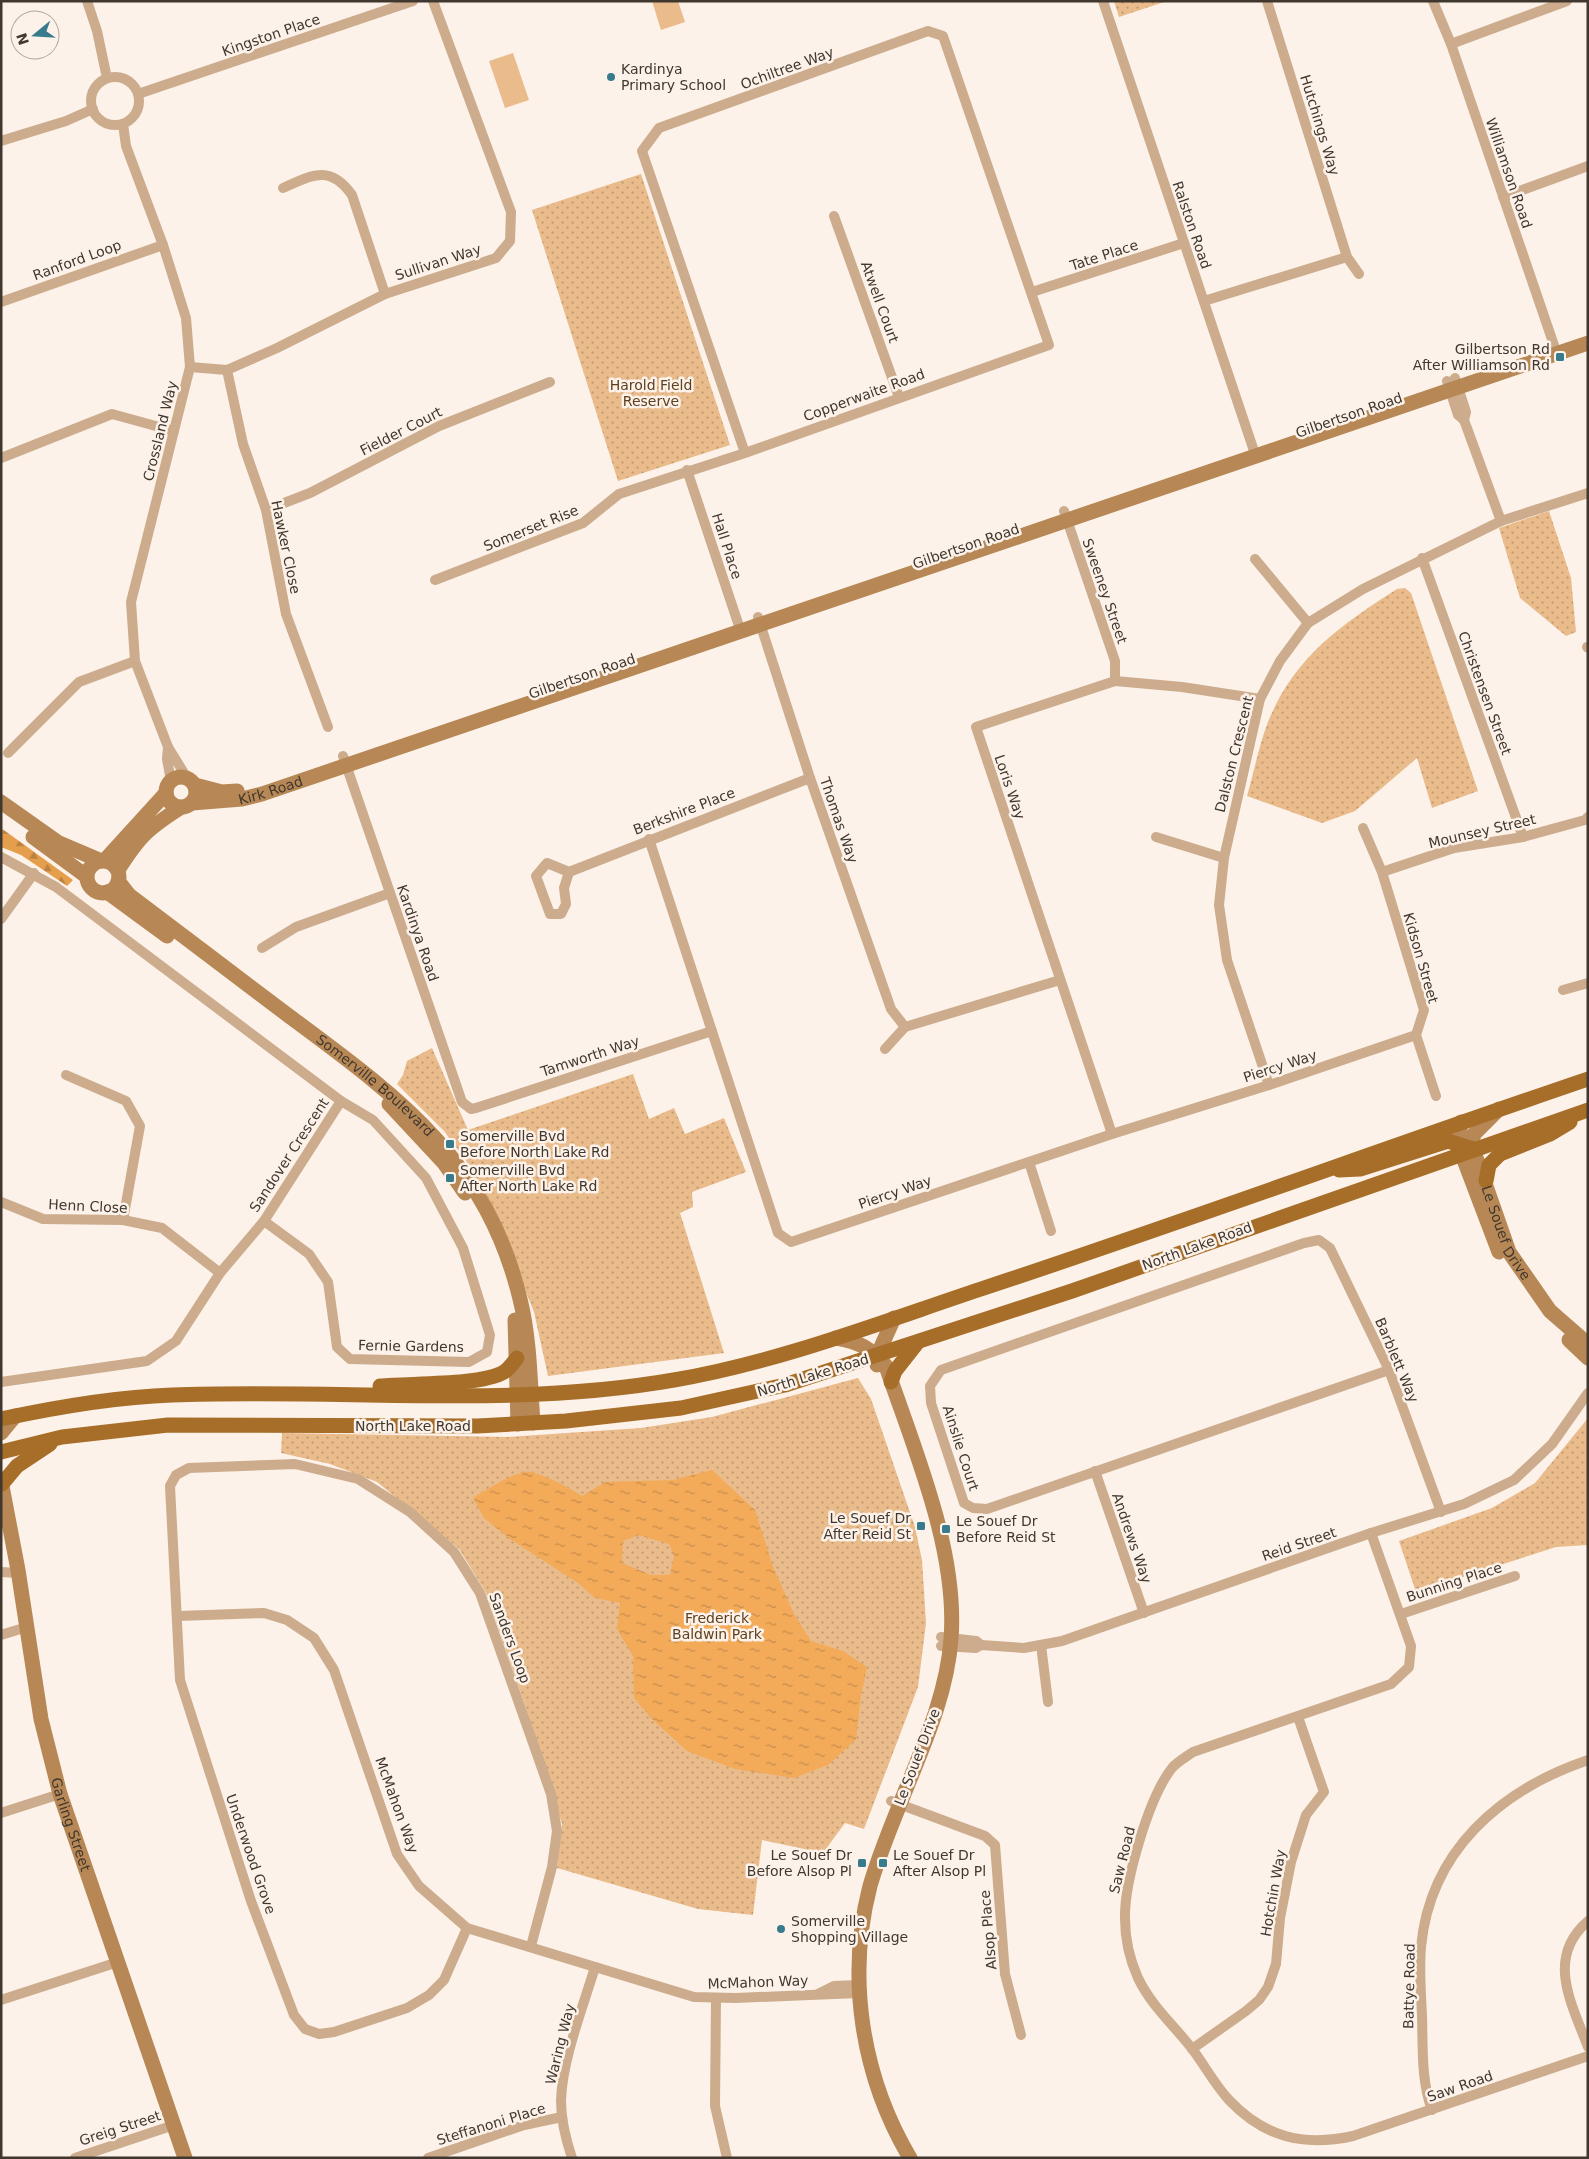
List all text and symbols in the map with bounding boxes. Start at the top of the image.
north arrow [10,10,60,60]
street label: Kingston Place [220,11,322,59]
text: N [13,31,32,47]
street label: Ochiltree Way [738,44,836,92]
place label: Kardinya Primary School [621,61,726,93]
marker: Kardinya Primary School [605,71,617,83]
street label: Hutchings Way [1297,73,1343,177]
street label: Williamson Road [1483,116,1535,230]
street label: Ralston Road [1170,179,1214,271]
street label: Tate Place [1067,236,1140,274]
street label: Ranford Loop [31,237,123,283]
street label: Sullivan Way [393,241,483,283]
street label: Atwell Court [858,259,902,345]
place label: Gilbertson Rd After Williamson Rd [1413,341,1550,373]
marker: Gilbertson Rd After Williamson Rd [1554,351,1566,363]
street label: Copperwaite Road [801,366,927,424]
park label: Harold Field Reserve [610,377,692,409]
street label: Crossland Way [140,379,180,483]
street label: Gilbertson Road [1294,389,1404,441]
street label: Fielder Court [357,403,445,458]
street label: Hawker Close [268,499,304,595]
street label: Somerset Rise [481,502,581,554]
street label: Hall Place [709,511,745,581]
street label: Gilbertson Road [911,520,1021,572]
street label: Sweeney Street [1079,536,1131,646]
street label: Christensen Street [1455,629,1515,757]
street label: Gilbertson Road [527,650,637,702]
street label: Dalston Crescent [1212,693,1256,814]
street label: Loris Way [991,753,1029,821]
street label: Kirk Road [237,773,305,808]
street label: Thomas Way [816,774,861,865]
street label: Berkshire Place [631,784,737,838]
street label: Mounsey Street [1427,811,1538,851]
street label: Kardinya Road [394,883,442,983]
street label: Kidson Street [1400,911,1442,1006]
street label: Somerville Boulevard [313,1031,437,1140]
street label: Tamworth Way [538,1032,641,1080]
street label: Piercy Way [1241,1047,1319,1085]
street label: Sandover Crescent [246,1095,332,1215]
place label: Somerville Bvd Before North Lake Rd [460,1128,610,1160]
marker: Somerville Bvd Before North Lake Rd [444,1138,456,1150]
place label: Somerville Bvd After North Lake Rd [460,1162,597,1194]
marker: Somerville Bvd After North Lake Rd [444,1172,456,1184]
street label: Piercy Way [856,1172,934,1212]
street label: Le Souef Drive [1478,1183,1534,1283]
street label: Henn Close [48,1196,128,1216]
street label: North Lake Road [1140,1219,1254,1273]
street label: Barblett Way [1372,1315,1422,1405]
street label: Fernie Gardens [358,1337,464,1355]
street label: North Lake Road [755,1350,871,1400]
street label: Ainslie Court [940,1403,983,1493]
street label: North Lake Road [355,1418,471,1434]
street label: Andrews Way [1109,1491,1155,1585]
place label: Le Souef Dr After Reid St [824,1510,912,1542]
place label: Le Souef Dr Before Reid St [956,1513,1056,1545]
marker: Le Souef Dr After Reid St [915,1520,927,1532]
marker: Le Souef Dr Before Reid St [940,1523,952,1535]
street label: Reid Street [1260,1524,1339,1564]
street label: Bunning Place [1404,1559,1504,1605]
street label: Sanders Loop [486,1591,534,1685]
park label: Frederick Baldwin Park [672,1610,763,1642]
street label: Le Souef Drive [891,1706,943,1808]
street label: McMahon Way [372,1755,422,1855]
street label: Garling Street [48,1776,94,1874]
street label: Underwood Grove [223,1792,279,1916]
street label: Saw Road [1106,1825,1138,1895]
place label: Le Souef Dr Before Alsop Pl [747,1847,852,1879]
place label: Le Souef Dr After Alsop Pl [893,1847,986,1879]
street label: Hotchin Way [1257,1848,1289,1938]
marker: Le Souef Dr Before Alsop Pl [856,1857,868,1869]
marker: Le Souef Dr After Alsop Pl [877,1857,889,1869]
street label: Alsop Place [977,1890,999,1970]
place label: Somerville Shopping Village [791,1913,908,1945]
marker: Somerville Shopping Village [775,1923,787,1935]
street label: Battye Road [1400,1943,1418,2029]
street label: McMahon Way [707,1972,809,1992]
street label: Waring Way [542,2002,578,2086]
street label: Saw Road [1425,2067,1495,2105]
street label: Steffanoni Place [435,2100,547,2148]
street label: Greig Street [77,2107,163,2149]

